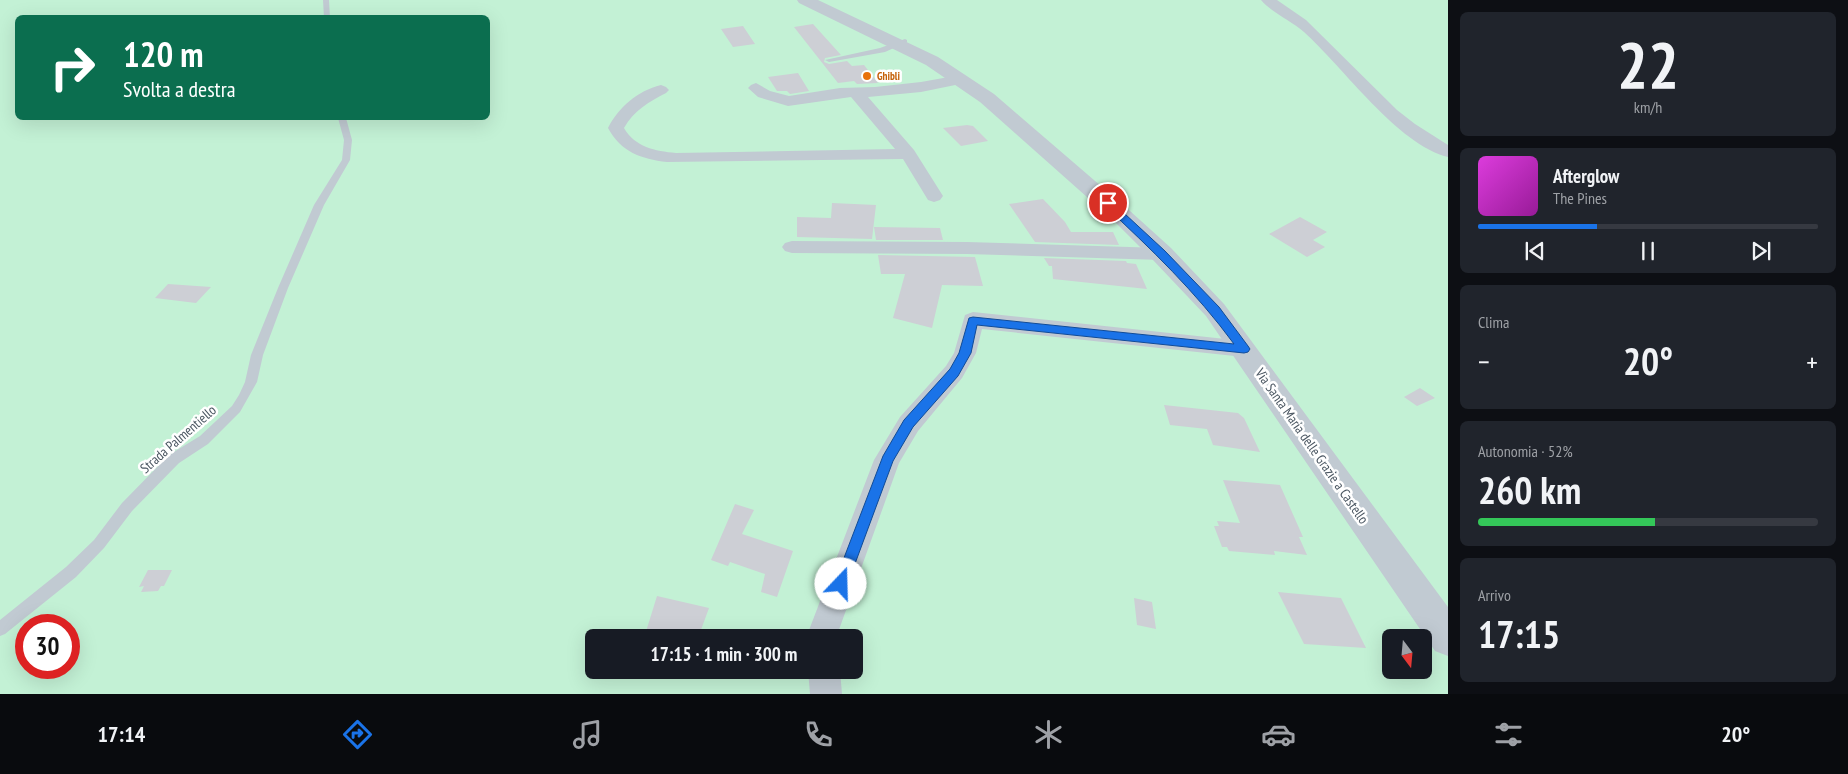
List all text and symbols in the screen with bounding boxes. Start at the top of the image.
text: 22 [1617,22,1679,106]
text: 120 m [123,31,204,77]
icon: right [40,35,105,100]
place label: Ghibli [877,69,900,83]
marker: Ghibli [861,70,873,82]
text: Svolta a destra [123,75,236,103]
text: km/h [1634,97,1662,117]
text: Afterglow [1553,164,1619,188]
pin [1087,182,1129,224]
text: The Pines [1553,188,1607,208]
icon: arrive [1094,189,1122,217]
icon: previous [1521,237,1549,265]
icon: pause [1634,237,1662,265]
icon: next [1747,237,1775,265]
text: Clima [1478,312,1509,332]
text: 20° [1623,336,1673,385]
text: − [1478,343,1490,380]
text: + [1806,343,1818,380]
street label: Via Santa Maria delle Grazie a Castello [1251,364,1373,527]
street label: Strada Palmentiello [136,401,220,477]
text: Autonomia · 52% [1478,441,1573,461]
text: 260 km [1478,465,1581,514]
position arrow [814,557,866,609]
text: Arrivo [1478,585,1511,605]
text: 17:15 [1478,609,1560,658]
speed limit sign: 30 [15,614,80,679]
north arrow [1382,629,1432,679]
map controls [1382,629,1432,679]
text: 17:15 · 1 min · 300 m [651,642,797,666]
icon: directions [340,717,375,752]
icon: music [570,717,605,752]
icon: phone [801,717,836,752]
icon: climate [1031,717,1066,752]
icon: car [1261,717,1296,752]
icon: filters [1491,717,1526,752]
text: 17:14 [98,720,145,748]
text: 20° [1721,720,1750,748]

